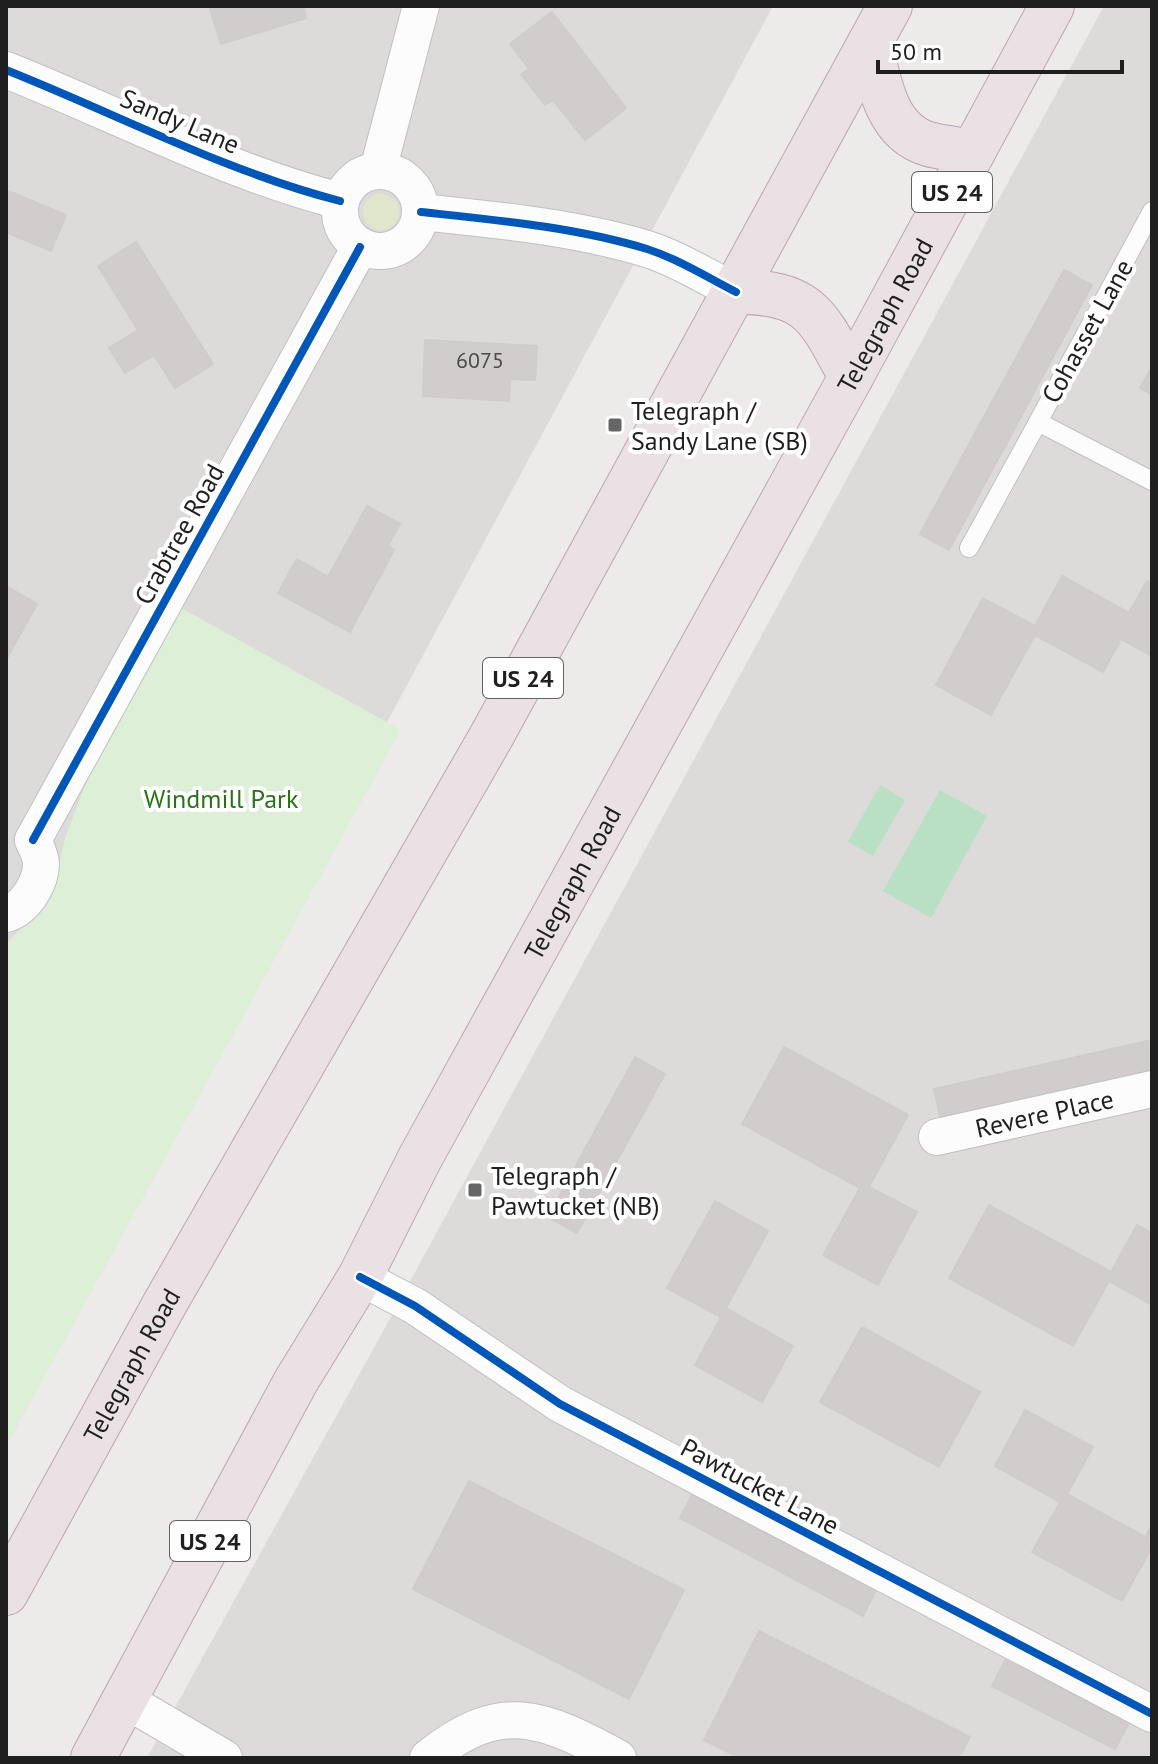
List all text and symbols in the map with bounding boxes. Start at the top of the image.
scale bar [878,24,1122,74]
text: 50 m [890,36,942,67]
street label: Sandy Lane [115,81,245,161]
road number: US 24 [912,172,992,212]
street label: Telegraph Road [829,232,940,398]
street label: Cohasset Lane [1034,253,1140,409]
house number: 6075 [456,346,504,374]
place label: Telegraph / Sandy Lane (SB) [631,394,808,457]
marker: Telegraph / Sandy Lane (SB) [606,416,624,434]
street label: Crabtree Road [127,458,231,610]
road number: US 24 [483,658,563,698]
park label: Windmill Park [144,782,299,815]
street label: Telegraph Road [516,800,628,965]
street label: Revere Place [972,1082,1117,1144]
place label: Telegraph / Pawtucket (NB) [491,1159,660,1222]
marker: Telegraph / Pawtucket (NB) [466,1181,484,1199]
street label: Telegraph Road [75,1282,187,1448]
street label: Pawtucket Lane [675,1430,845,1542]
road number: US 24 [170,1521,250,1561]

